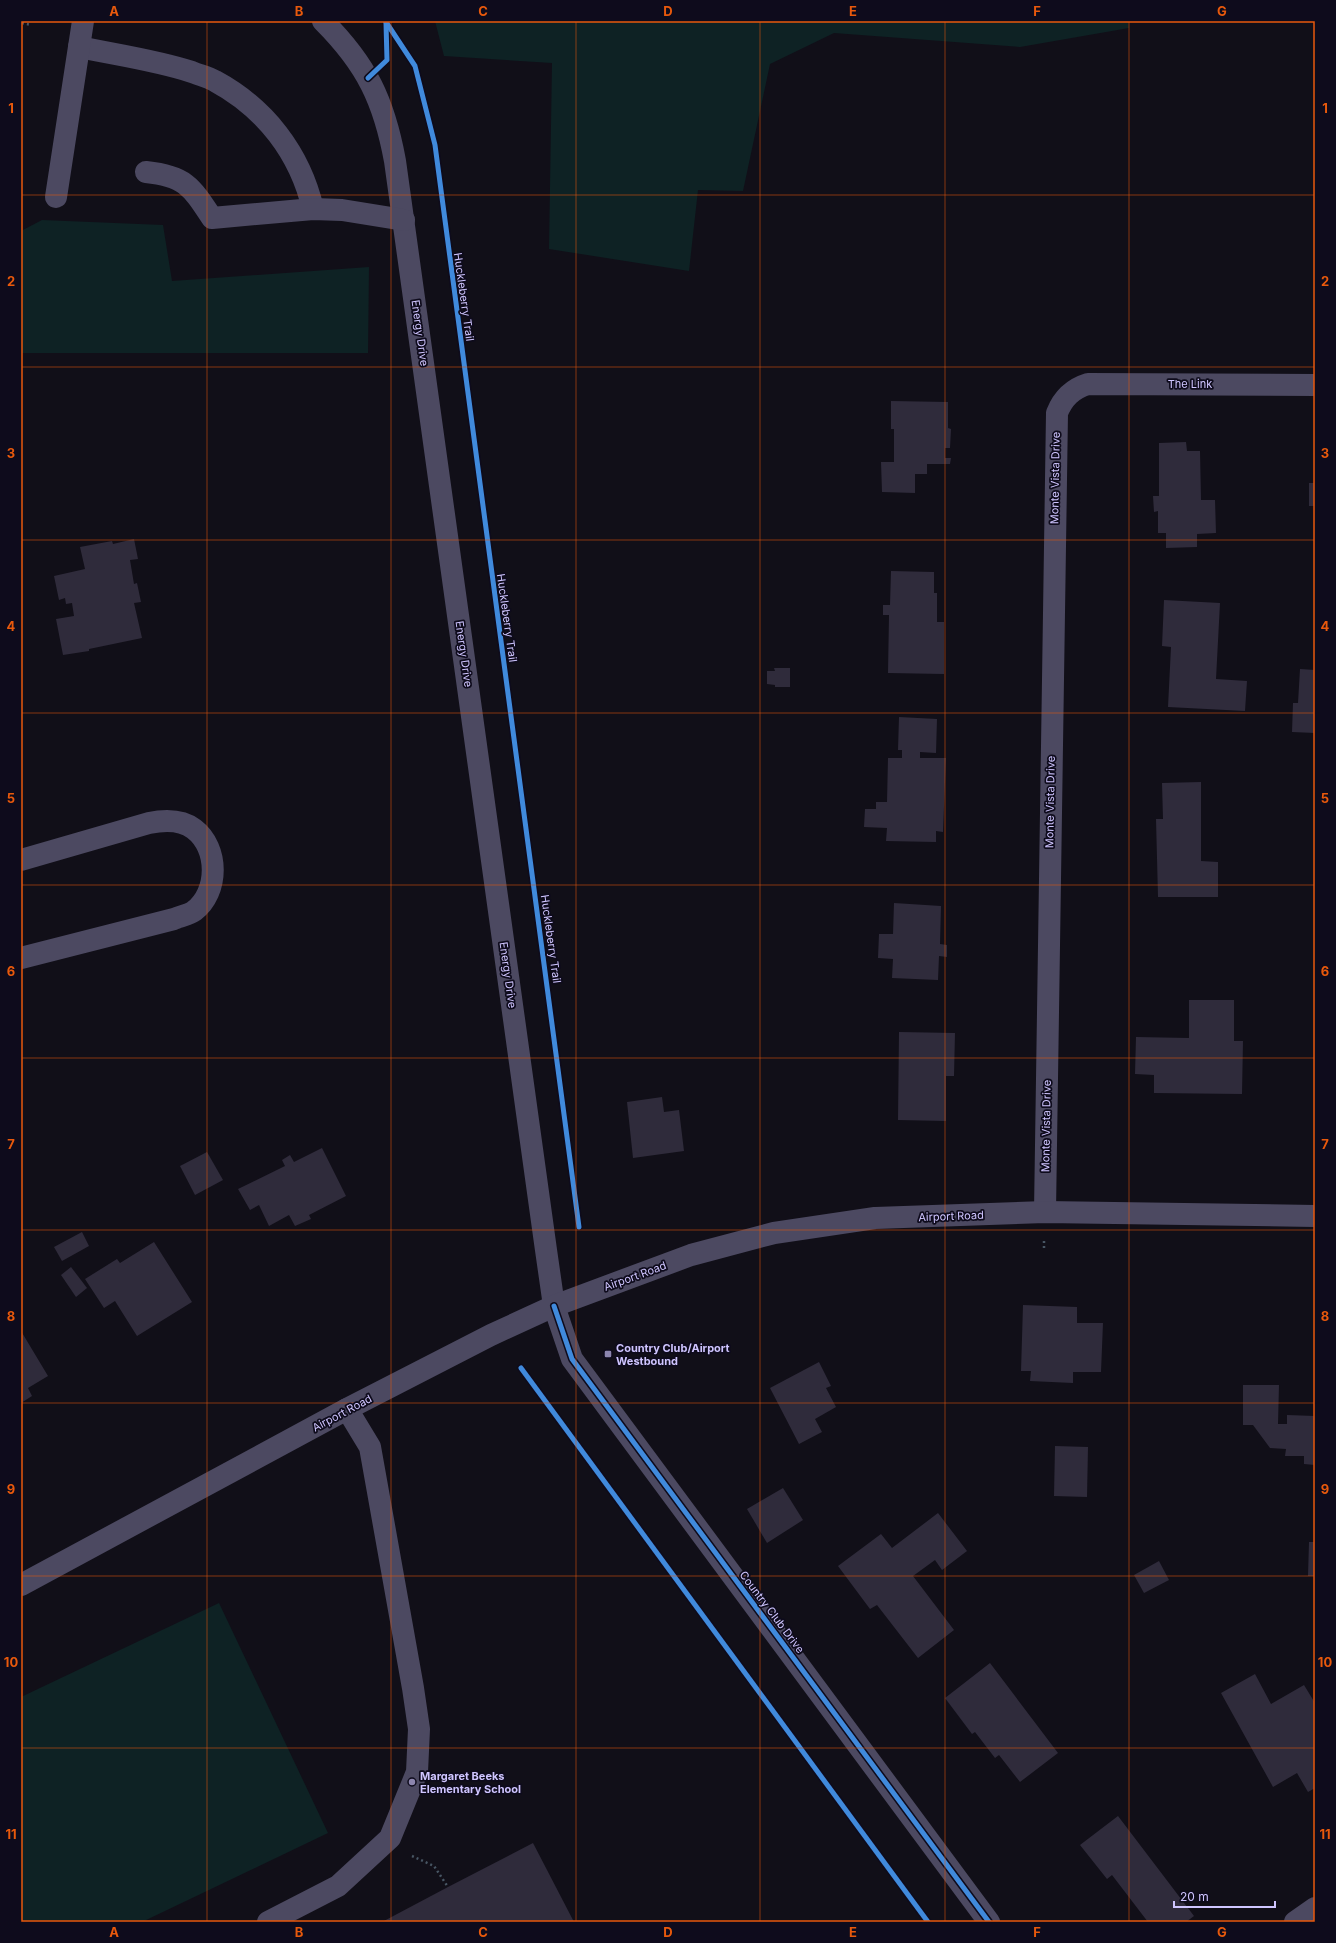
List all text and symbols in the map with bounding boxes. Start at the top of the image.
text: A [109,3,119,19]
text: B [295,3,304,19]
text: C [478,3,488,19]
text: D [663,3,673,19]
text: E [849,3,857,19]
text: F [1033,3,1041,19]
text: G [1217,3,1227,19]
text: 1 [8,100,14,116]
text: 1 [1322,100,1328,116]
street label: Huckleberry Trail [451,252,477,342]
text: 2 [7,273,15,289]
text: 2 [1321,273,1329,289]
street label: Energy Drive [408,299,432,367]
street label: The Link [1168,377,1212,391]
street label: Monte Vista Drive [1047,432,1063,524]
text: 3 [7,445,15,461]
text: 3 [1321,445,1329,461]
street label: Huckleberry Trail [494,573,520,663]
text: 4 [7,618,16,634]
text: 4 [1321,618,1330,634]
street label: Energy Drive [452,620,476,688]
street label: Monte Vista Drive [1042,756,1058,848]
text: 5 [7,790,15,806]
text: 5 [1321,790,1329,806]
street label: Huckleberry Trail [538,894,564,984]
street label: Energy Drive [496,941,520,1009]
text: 6 [7,963,15,979]
text: 6 [1321,963,1329,979]
street label: Monte Vista Drive [1038,1080,1054,1172]
text: 7 [7,1136,15,1152]
text: 7 [1321,1136,1329,1152]
street label: Airport Road [918,1208,984,1224]
street label: Airport Road [602,1258,668,1294]
text: 8 [7,1308,15,1324]
text: 8 [1321,1308,1329,1324]
place label: Country Club/Airport Westbound [616,1341,730,1368]
marker: Country Club/Airport Westbound [603,1349,613,1359]
street label: Airport Road [310,1391,374,1435]
text: 9 [7,1481,15,1497]
text: 9 [1321,1481,1329,1497]
street label: Country Club Drive [737,1568,807,1656]
text: 10 [4,1654,18,1670]
text: 10 [1318,1654,1332,1670]
place label: Margaret Beeks Elementary School [420,1769,521,1796]
marker: Margaret Beeks Elementary School [407,1777,417,1787]
text: 11 [5,1826,17,1842]
text: 11 [1319,1826,1331,1842]
scale bar [1174,1883,1275,1909]
text: 20 m [1180,1889,1209,1904]
text: A [109,1924,119,1940]
text: B [295,1924,304,1940]
text: C [478,1924,488,1940]
text: D [663,1924,673,1940]
text: E [849,1924,857,1940]
text: F [1033,1924,1041,1940]
text: G [1217,1924,1227,1940]

